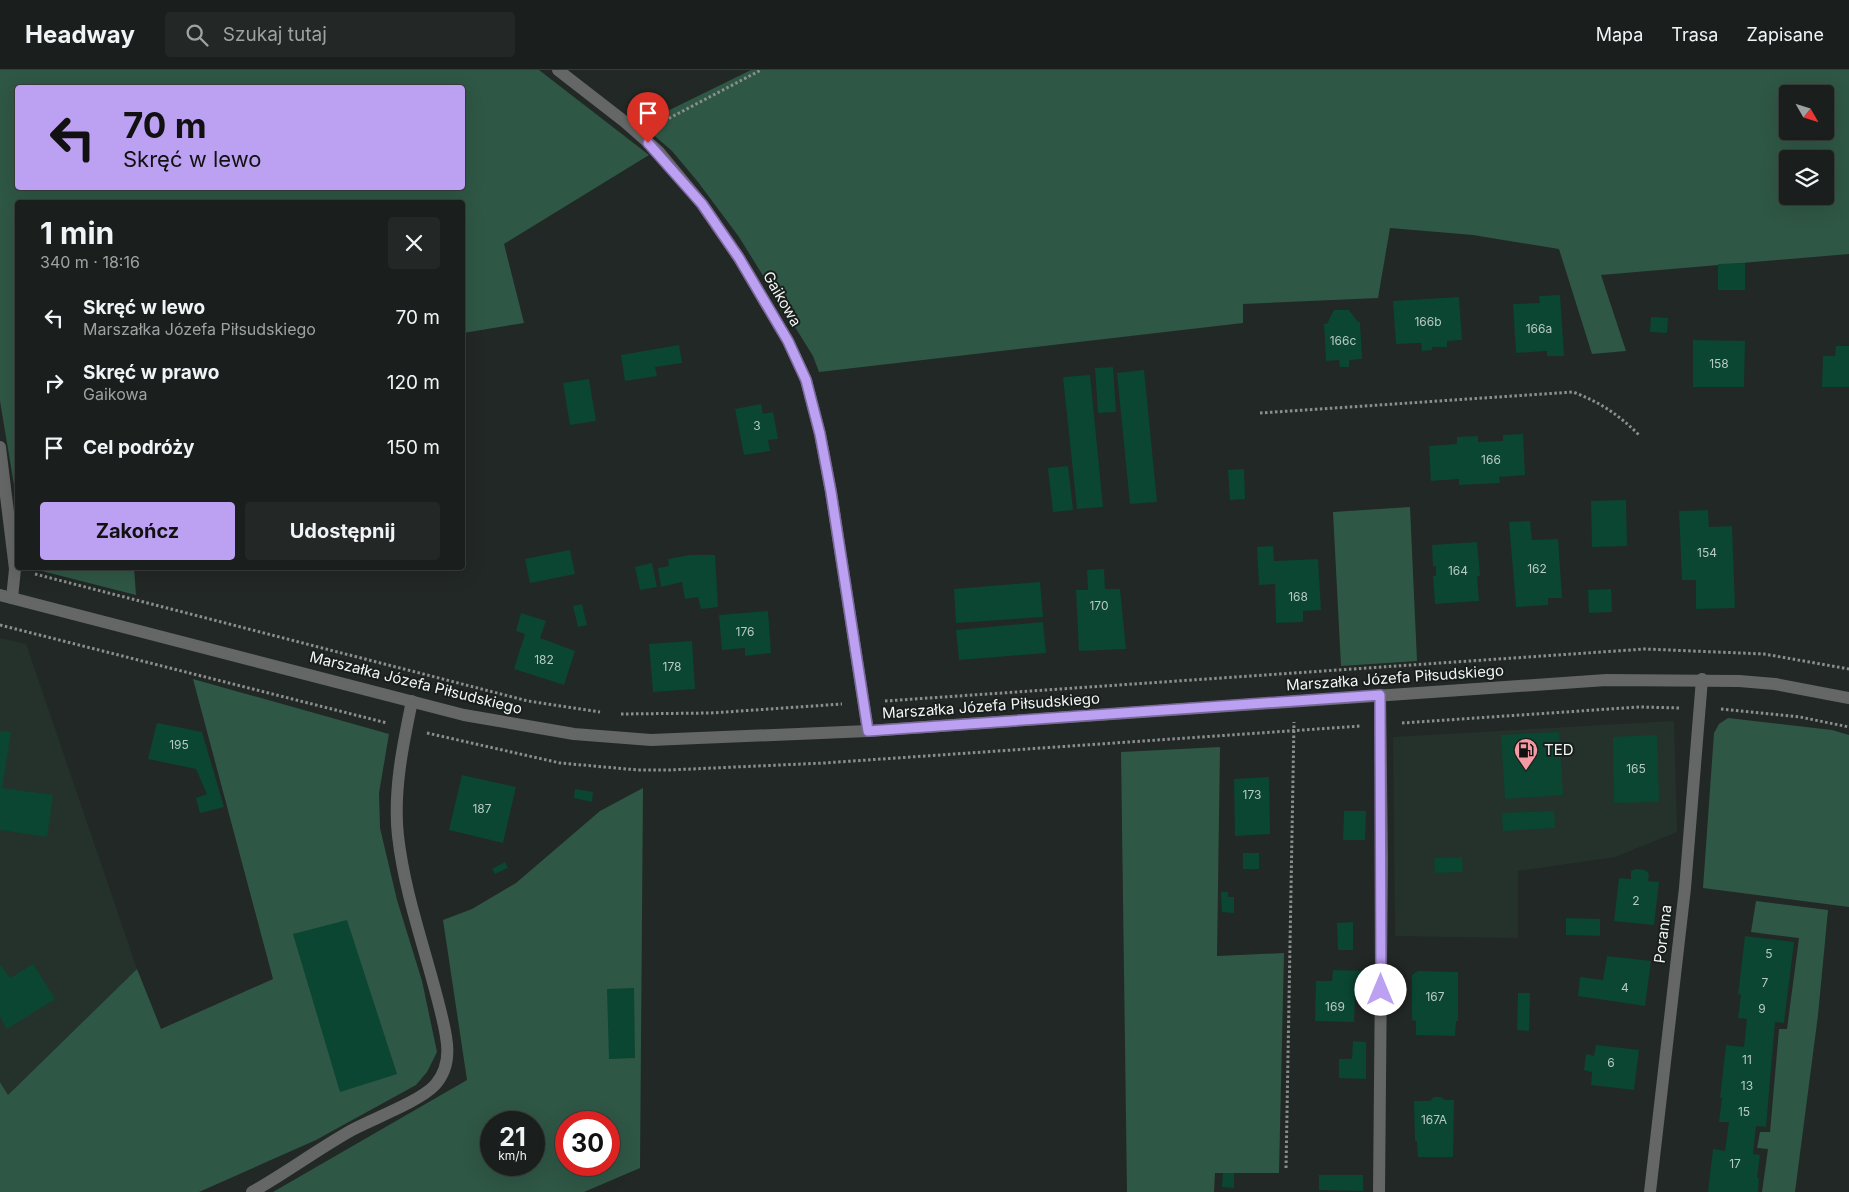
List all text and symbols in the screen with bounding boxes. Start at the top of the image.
search box [165,12,515,57]
text: Headway [25,20,135,49]
icon: search [183,21,211,49]
text: Szukaj tutaj [223,23,327,46]
text: Mapa [1596,24,1643,45]
text: Trasa [1671,24,1718,45]
text: Zapisane [1746,24,1824,45]
north arrow [1779,85,1834,140]
map controls [1779,85,1834,205]
pin [627,92,669,143]
icon: arrive [634,99,662,127]
text: 70 m [123,104,207,146]
icon: left [40,105,105,170]
text: Skręć w lewo [123,146,261,172]
button: layers [1779,150,1834,205]
text: 1 min [40,215,114,251]
button: close [388,217,440,269]
text: 340 m · 18:16 [40,252,140,272]
street label: Gaikowa [759,268,806,330]
text: Skręć w lewo [83,296,205,319]
icon: left [40,304,68,332]
text: 70 m [396,306,440,329]
house number: 166b [1414,314,1442,329]
text: Marszałka Józefa Piłsudskiego [83,319,316,339]
house number: 166a [1526,321,1552,336]
house number: 166c [1330,333,1356,348]
house number: 158 [1709,356,1729,371]
text: Skręć w prawo [83,361,219,384]
icon: right [40,369,68,397]
text: 120 m [387,371,440,394]
text: Gaikowa [83,384,148,404]
house number: 3 [753,418,761,433]
icon: arrive [40,434,68,462]
text: Cel podróży [83,436,195,459]
text: 150 m [387,436,440,459]
house number: 166 [1481,452,1501,467]
button: Zakończ [40,502,235,560]
button: Udostępnij [245,502,440,560]
house number: 154 [1697,545,1717,560]
house number: 162 [1527,561,1547,576]
house number: 164 [1448,563,1468,578]
house number: 168 [1288,589,1308,604]
house number: 170 [1089,598,1109,613]
house number: 176 [736,624,754,639]
street label: Marszałka Józefa Piłsudskiego [308,647,524,718]
house number: 182 [534,652,554,667]
house number: 178 [663,659,681,674]
street label: Marszałka Józefa Piłsudskiego [1285,660,1505,695]
street label: Marszałka Józefa Piłsudskiego [881,688,1101,723]
house number: 195 [169,737,189,752]
fuel station icon: TED [1513,737,1539,771]
place label: TED [1544,740,1574,759]
house number: 165 [1626,761,1646,776]
house number: 173 [1243,787,1261,802]
house number: 187 [472,801,492,816]
house number: 2 [1632,893,1640,908]
street label: Poranna [1649,904,1676,964]
house number: 5 [1765,946,1773,961]
position arrow [1354,963,1406,1015]
house number: 7 [1762,975,1769,990]
house number: 4 [1621,980,1629,995]
house number: 167 [1425,989,1445,1004]
house number: 169 [1325,999,1345,1014]
house number: 9 [1758,1001,1766,1016]
house number: 11 [1742,1052,1752,1067]
house number: 6 [1607,1055,1615,1070]
house number: 13 [1741,1078,1753,1093]
house number: 15 [1738,1104,1750,1119]
speed limit sign: 30 [555,1111,620,1176]
house number: 167A [1421,1112,1447,1127]
text: 21 [499,1122,526,1152]
text: km/h [498,1148,527,1163]
house number: 17 [1729,1156,1741,1171]

